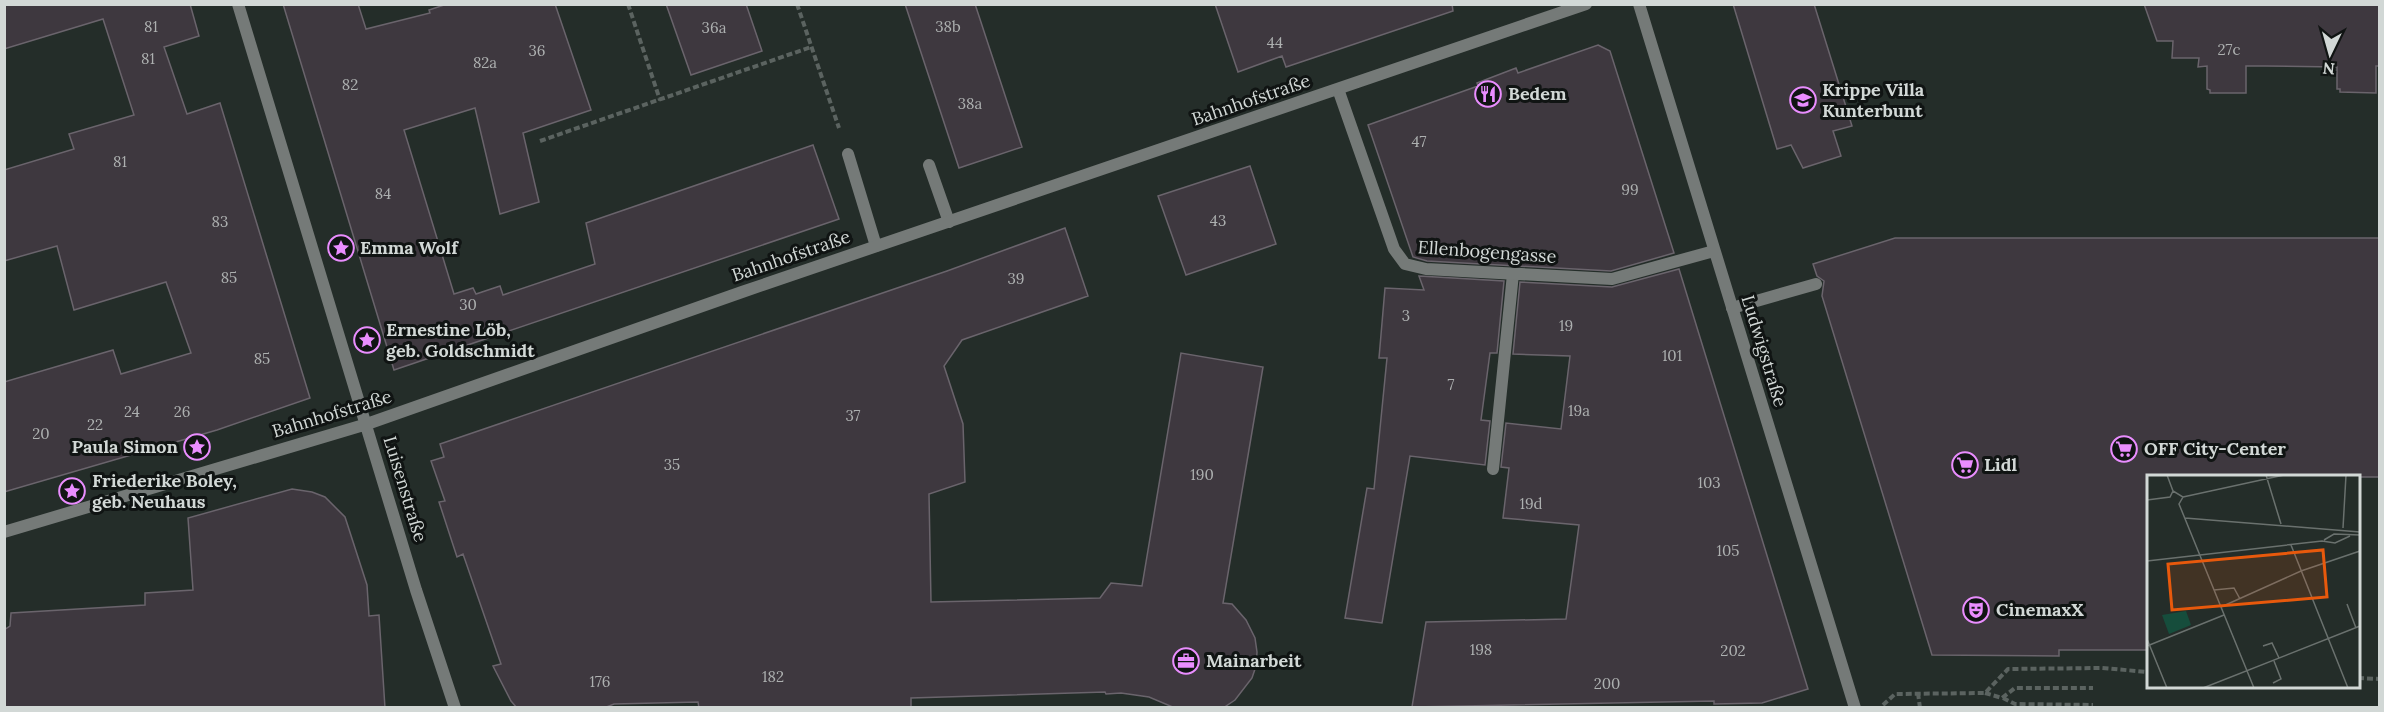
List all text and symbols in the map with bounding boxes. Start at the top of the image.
house number: 81 [144,17,158,36]
house number: 38b [935,17,961,36]
house number: 36a [702,18,727,37]
north arrow [2300,24,2360,84]
house number: 44 [1267,33,1283,52]
house number: 27c [2218,40,2240,59]
house number: 36 [528,41,546,60]
house number: 81 [141,49,155,68]
house number: 82a [473,53,497,72]
text: N [2322,58,2336,79]
street label: Bahnhofstraße [1189,68,1313,131]
house number: 82 [342,75,358,94]
place label: Krippe Villa Kunterbunt [1822,78,1925,122]
restaurant icon: Bedem [1473,79,1503,109]
place label: Bedem [1508,82,1567,105]
school or university icon: Krippe Villa Kunterbunt [1788,85,1818,115]
house number: 38a [958,94,983,113]
house number: 47 [1411,132,1427,151]
house number: 81 [113,152,127,171]
house number: 99 [1621,180,1639,199]
house number: 84 [375,184,391,203]
house number: 43 [1210,211,1226,230]
house number: 83 [212,212,228,231]
street label: Bahnhofstraße [729,224,853,287]
place icon: Emma Wolf [326,233,356,263]
street label: Ellenbogengasse [1417,235,1557,268]
place label: Emma Wolf [360,236,459,259]
house number: 85 [221,268,237,287]
house number: 39 [1007,269,1025,288]
street label: Ludwigstraße [1737,292,1792,410]
house number: 30 [459,295,477,314]
house number: 3 [1402,306,1410,325]
house number: 19 [1559,316,1573,335]
place label: Ernestine Löb, geb. Goldschmidt [386,318,535,362]
place icon: Ernestine Löb, geb. Goldschmidt [352,325,382,355]
house number: 101 [1662,346,1682,365]
house number: 85 [254,349,270,368]
house number: 7 [1448,375,1455,394]
street label: Bahnhofstraße [269,384,395,443]
house number: 19a [1568,401,1590,420]
house number: 24 [124,402,140,421]
house number: 26 [174,402,190,421]
house number: 37 [846,406,861,425]
house number: 22 [87,415,103,434]
house number: 20 [32,424,50,443]
place icon: Paula Simon [182,432,212,462]
street label: Luisenstraße [378,433,433,545]
supermarket icon: OFF City-Center [2109,434,2139,464]
place label: Paula Simon [72,435,179,458]
place label: OFF City-Center [2144,437,2286,460]
supermarket icon: Lidl [1950,450,1980,480]
place label: Lidl [1984,453,2017,476]
house number: 35 [664,455,680,474]
house number: 190 [1190,465,1214,484]
place label: Friederike Boley, geb. Neuhaus [92,469,237,513]
house number: 103 [1697,473,1721,492]
inset map [2147,475,2360,688]
place icon: Friederike Boley, geb. Neuhaus [57,476,87,506]
house number: 19d [1519,494,1543,513]
house number: 105 [1717,541,1739,560]
theatre icon: CinemaxX [1961,595,1991,625]
place label: CinemaxX [1996,598,2084,621]
house number: 198 [1470,640,1492,659]
house number: 202 [1720,641,1746,660]
office icon: Mainarbeit [1171,646,1201,676]
place label: Mainarbeit [1206,649,1302,672]
house number: 182 [762,667,784,686]
house number: 176 [589,672,611,691]
house number: 200 [1594,674,1620,693]

